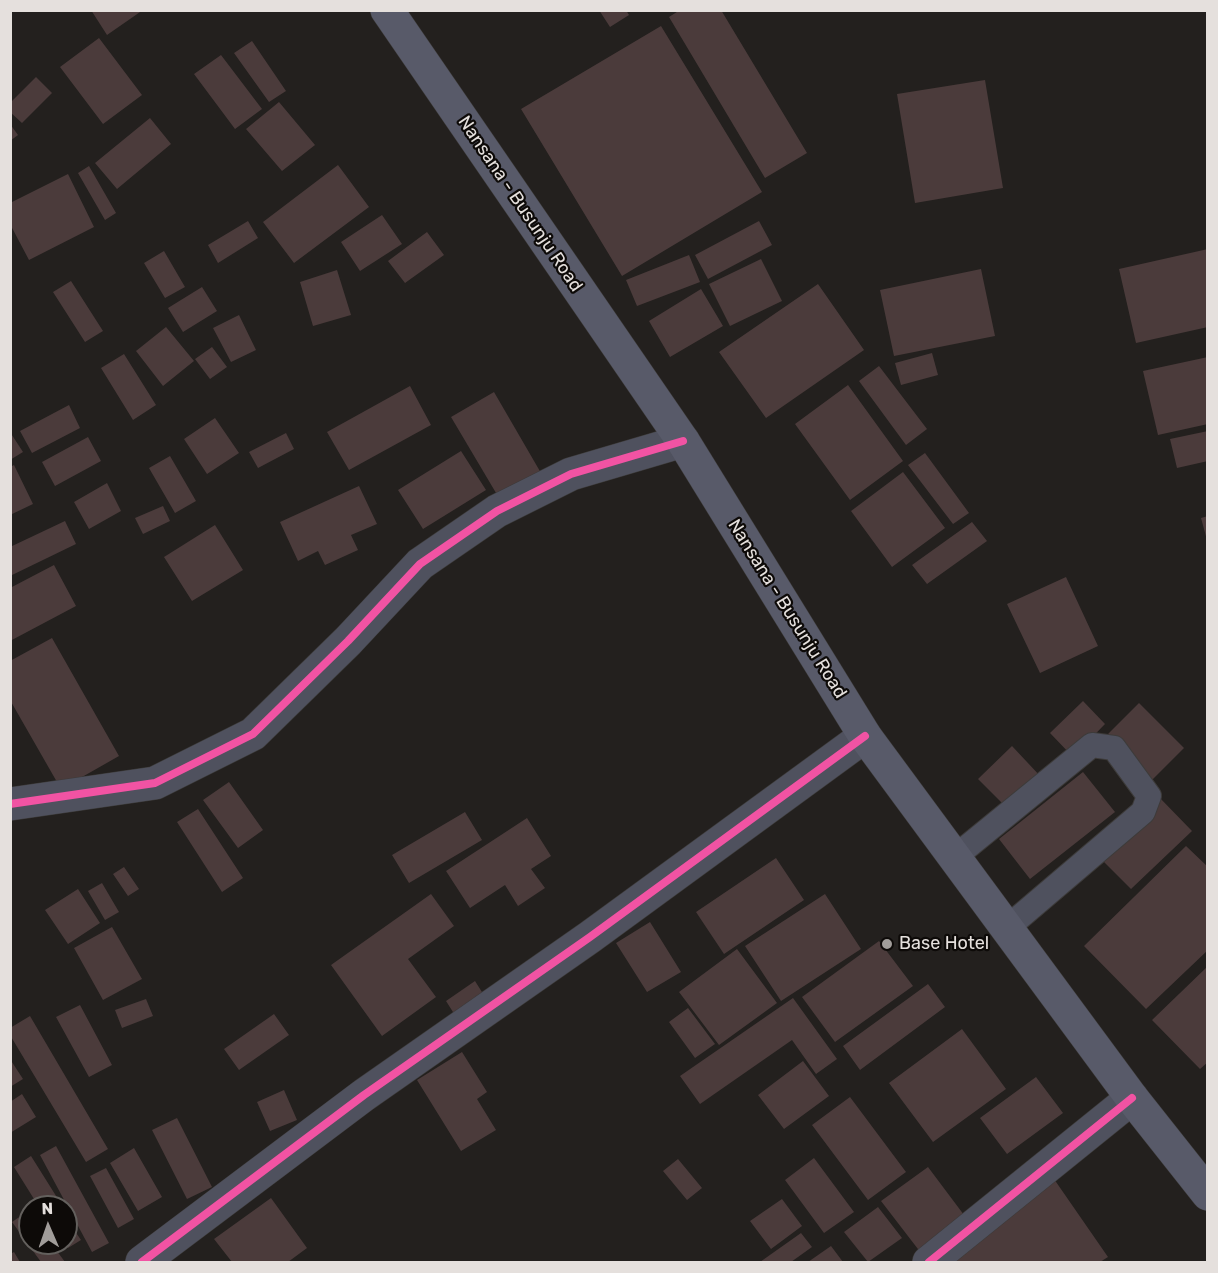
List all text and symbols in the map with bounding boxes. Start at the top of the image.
street label: Nansana - Busunju Road [453,112,587,296]
street label: Nansana - Busunju Road [723,515,851,703]
place label: Base Hotel [899,933,989,955]
marker: Base Hotel [880,937,894,951]
north arrow [18,1195,78,1255]
text: N [41,1199,54,1218]

